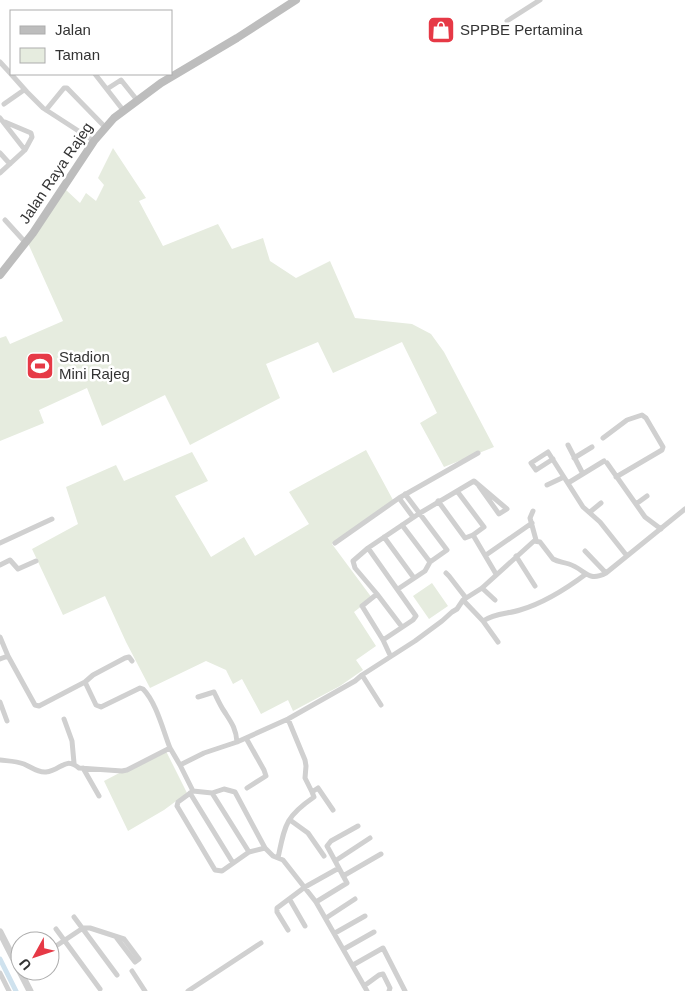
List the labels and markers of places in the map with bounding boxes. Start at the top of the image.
shop icon: SPPBE Pertamina [426,15,456,45]
place label: SPPBE Pertamina [460,21,583,38]
place label: Stadion Mini Rajeg [59,348,130,382]
sports icon: Stadion Mini Rajeg [25,351,55,381]

